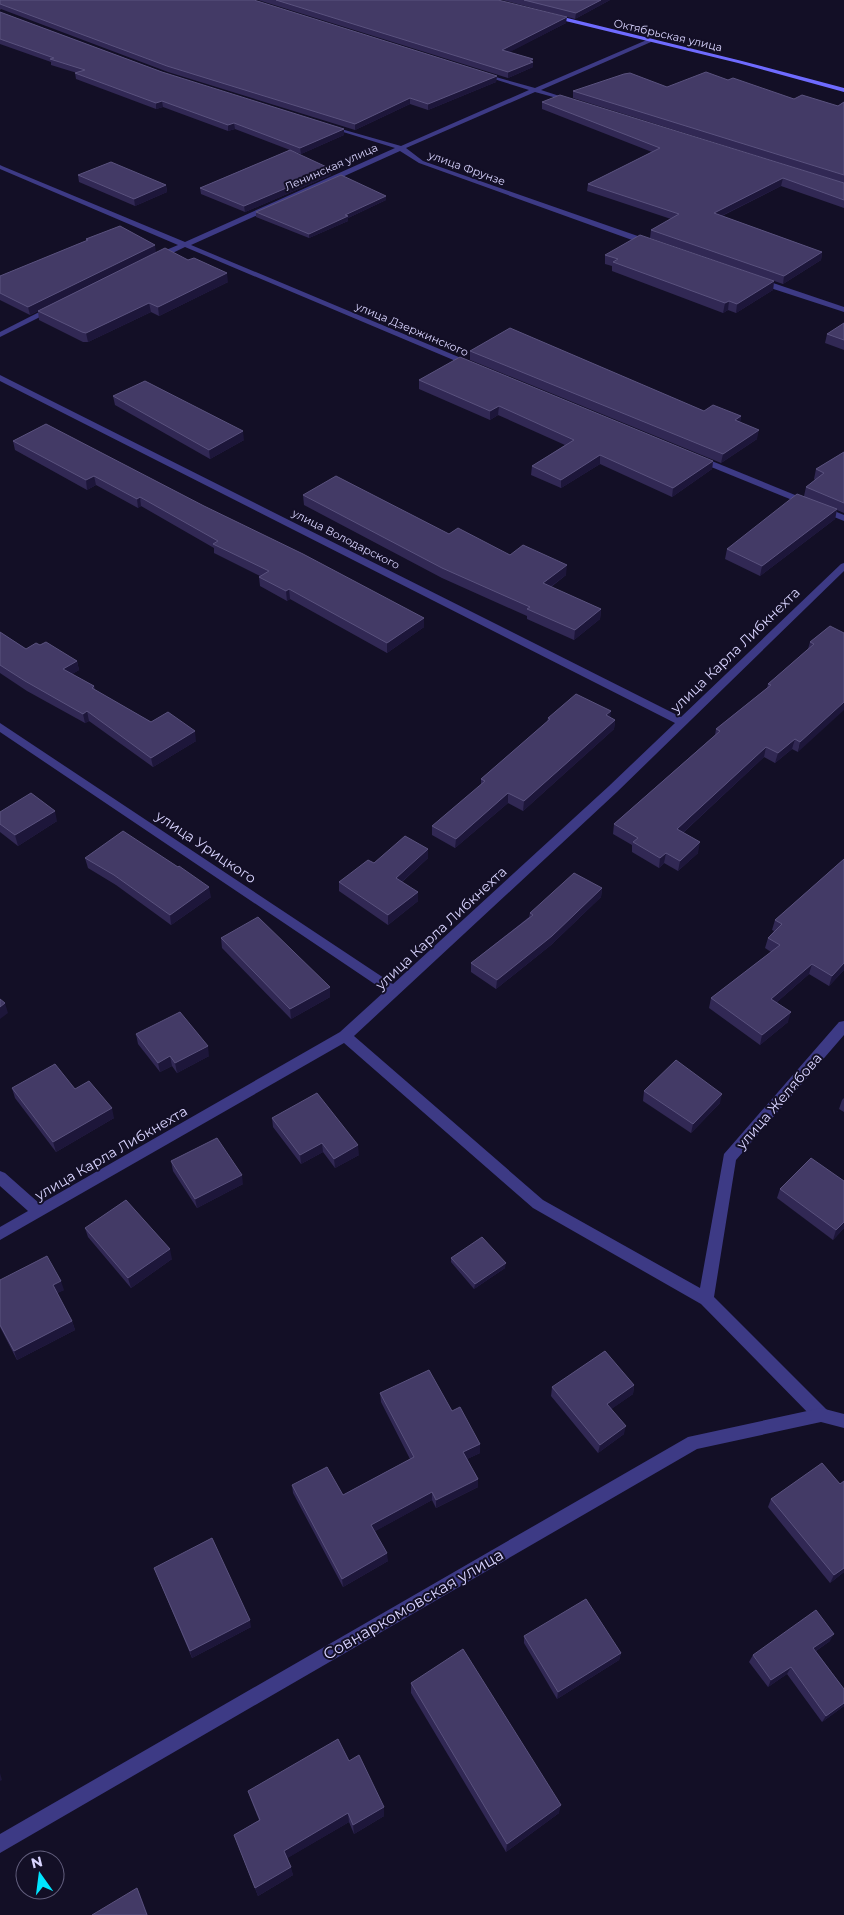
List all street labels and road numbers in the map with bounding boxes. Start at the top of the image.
street label: Октябрьская улица [612,16,724,54]
street label: Ленинская улица [282,140,380,194]
street label: улица Фрунзе [426,147,508,188]
street label: улица Дзержинского [352,298,471,359]
street label: улица Володарского [289,505,402,572]
street label: улица Карла Либкнехта [666,583,804,717]
street label: улица Урицкого [152,806,260,887]
street label: улица Карла Либкнехта [371,862,510,994]
street label: улица Желябова [732,1049,826,1154]
street label: улица Карла Либкнехта [31,1102,191,1205]
street label: Совнаркомовская улица [320,1545,507,1664]

